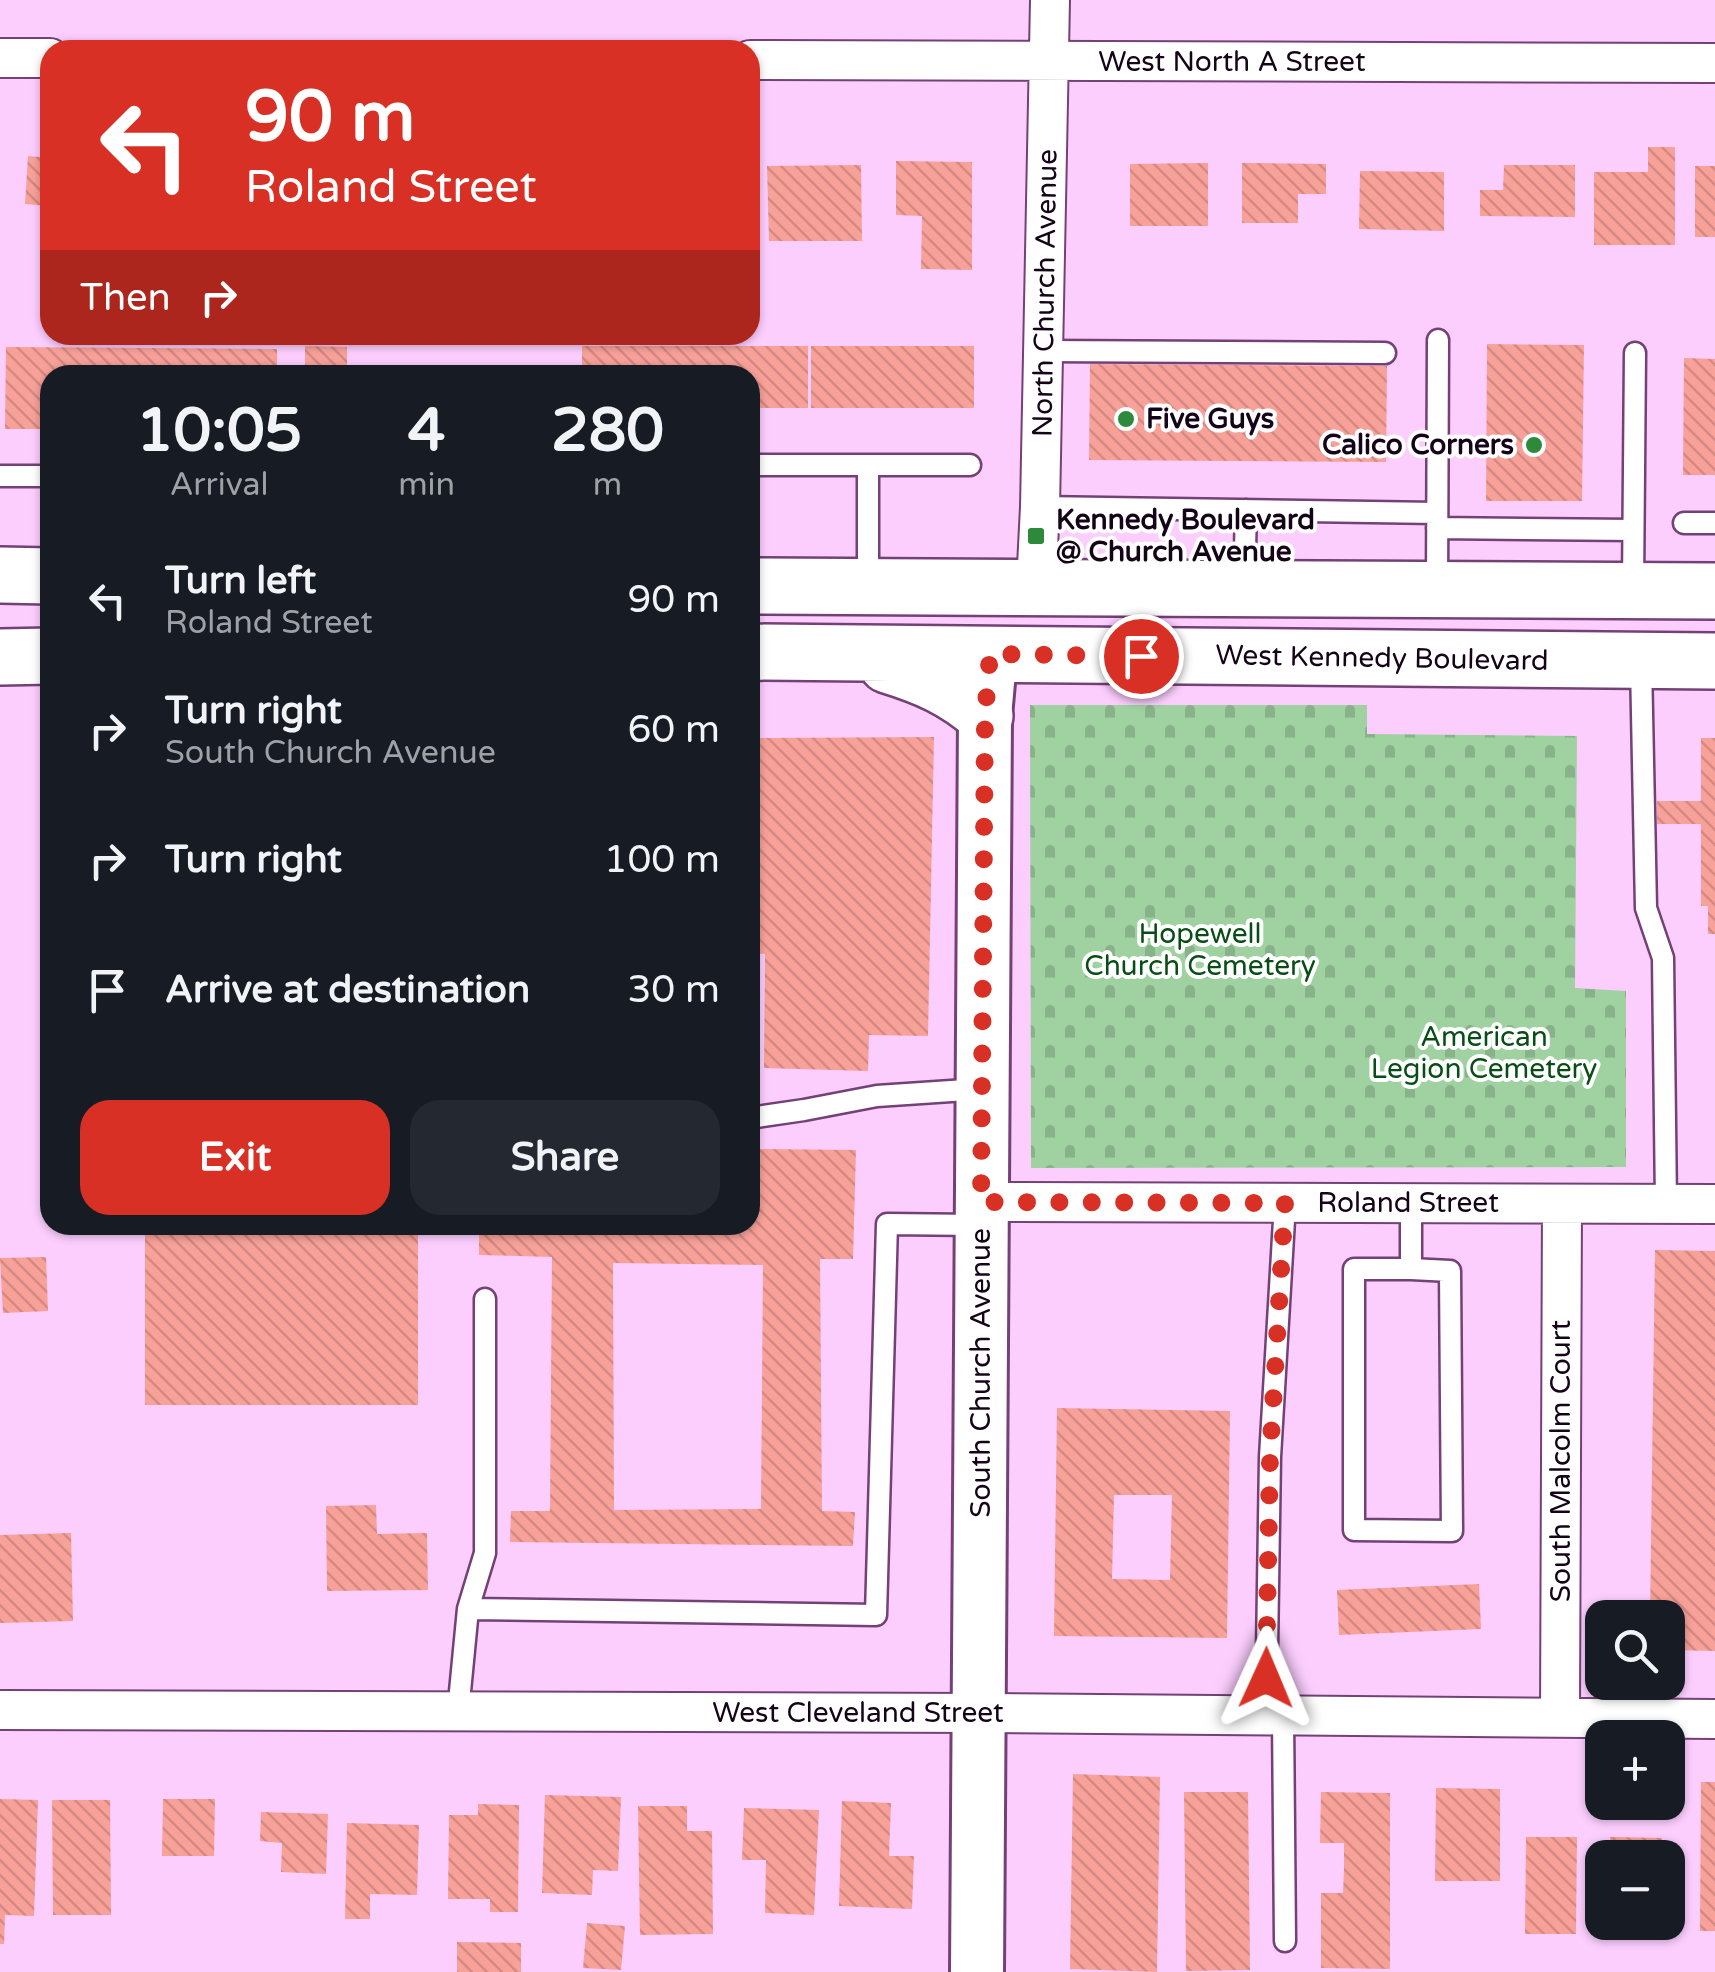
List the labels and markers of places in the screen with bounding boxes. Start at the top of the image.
place label: Five Guys [1146,402,1274,436]
marker: Five Guys [1115,408,1137,430]
place label: Calico Corners [1322,428,1514,462]
marker: Calico Corners [1523,434,1545,456]
place label: Kennedy Boulevard @ Church Avenue [1056,503,1315,569]
marker: Kennedy Boulevard @ Church Avenue [1025,525,1047,547]
pin [1099,614,1184,699]

